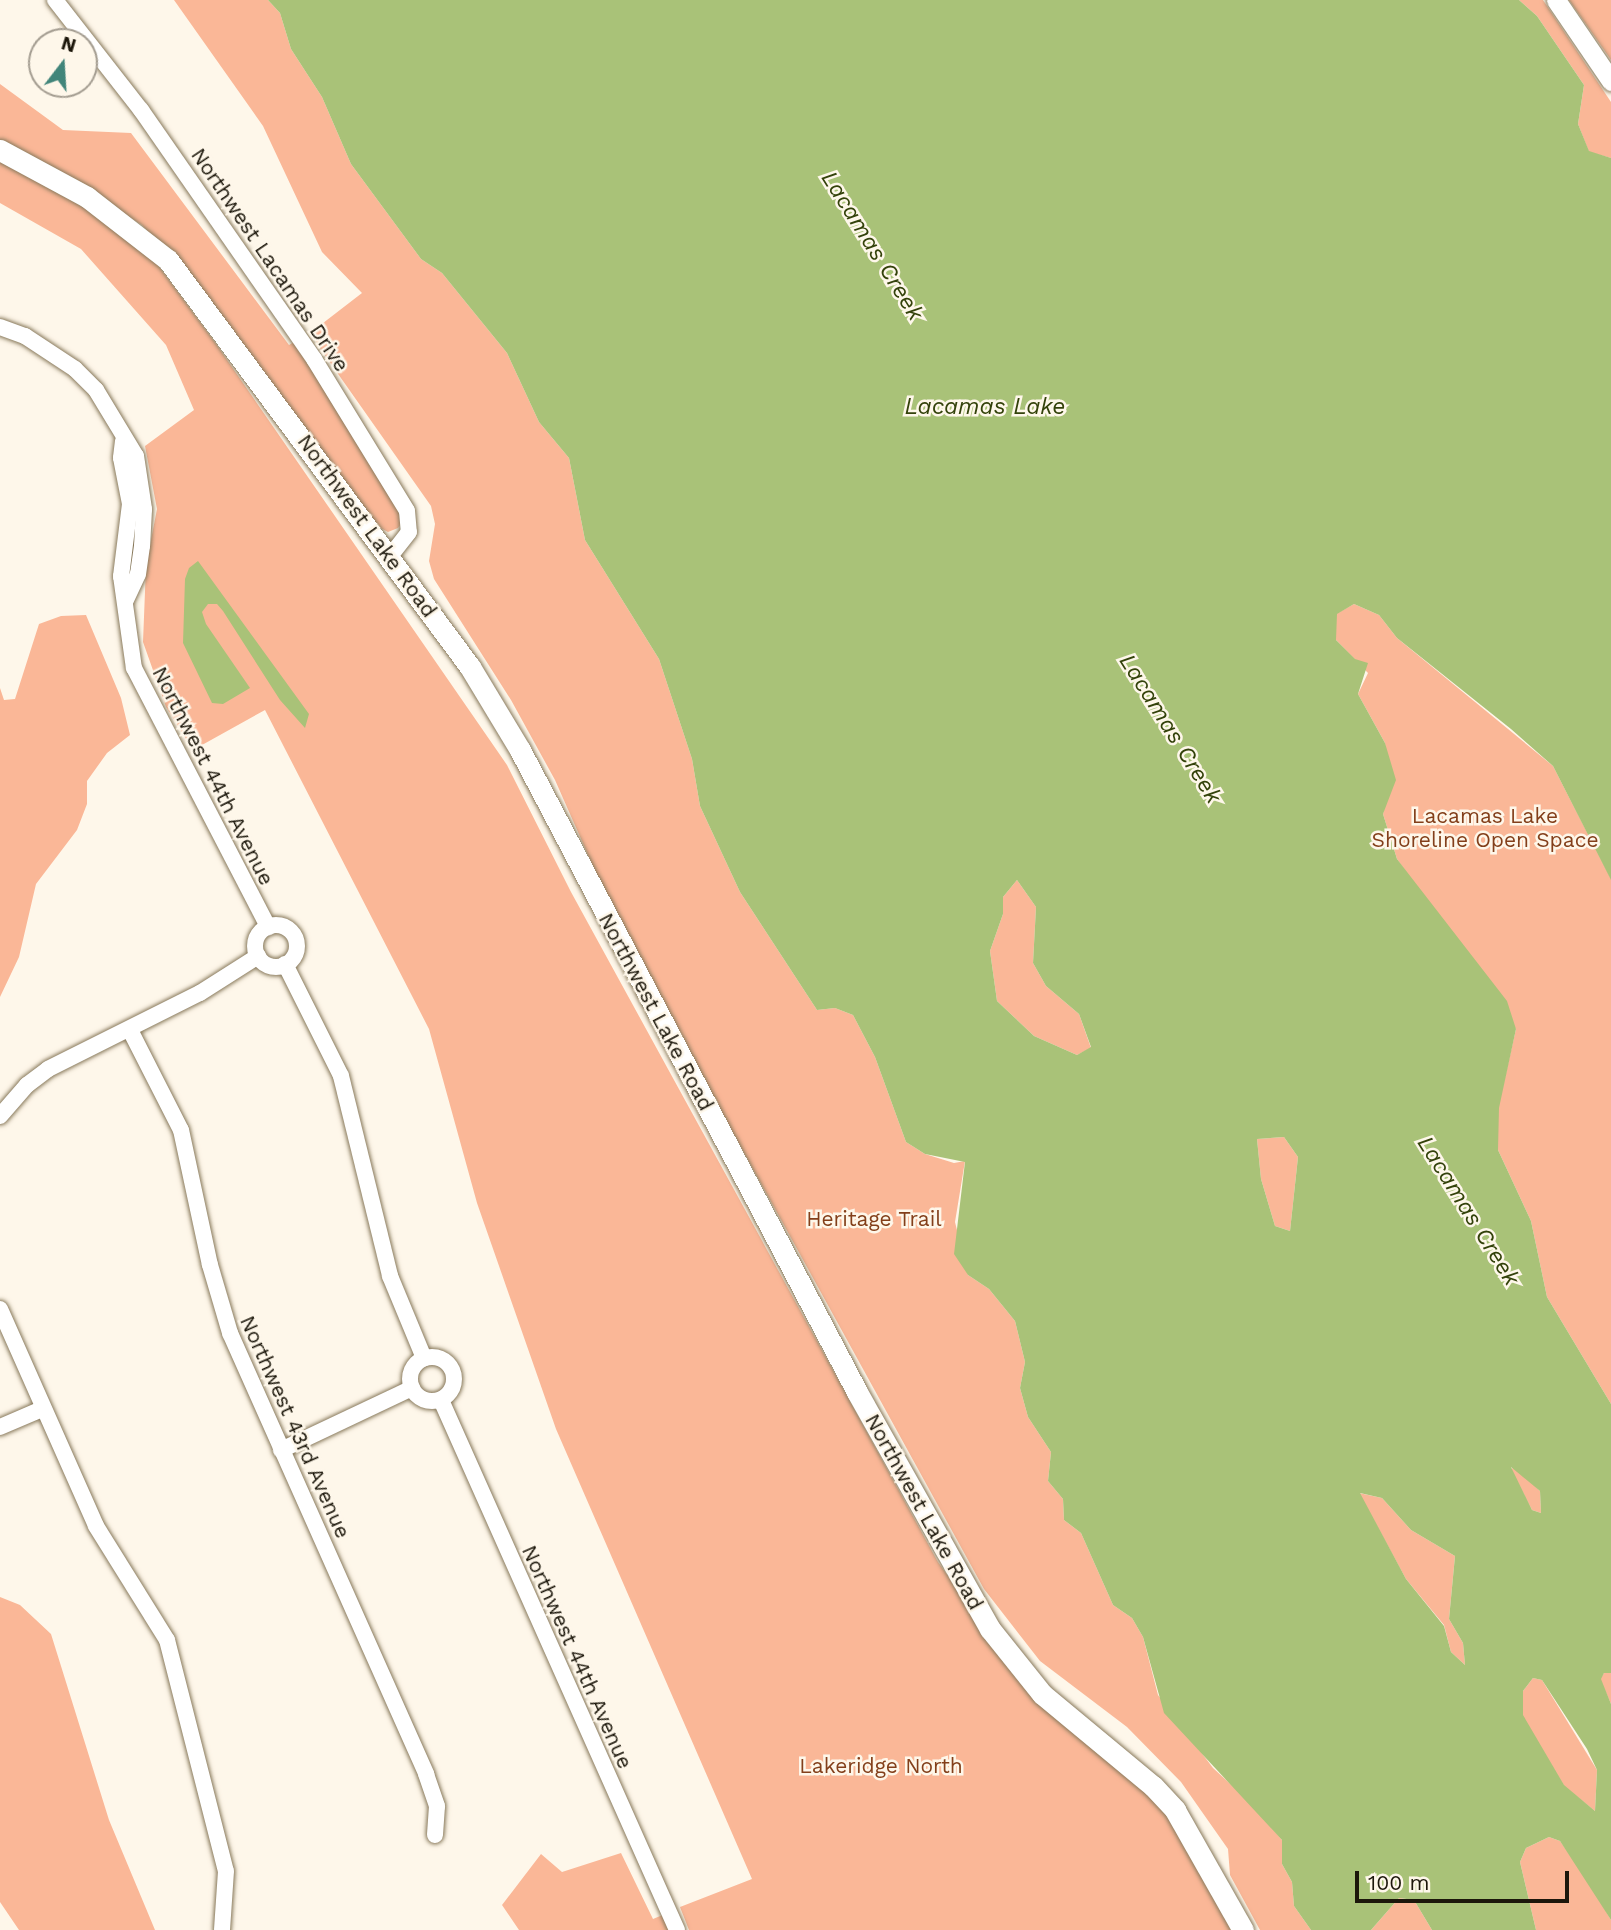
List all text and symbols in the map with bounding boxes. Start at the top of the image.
north arrow [28,28,98,98]
text: N [59,31,79,57]
street label: Northwest Lacamas Drive [186,143,354,377]
water label: Lacamas Creek [815,166,929,326]
water label: Lacamas Lake [905,393,1065,421]
street label: Northwest Lake Road [292,429,442,623]
water label: Lacamas Creek [1113,649,1227,809]
street label: Northwest 44th Avenue [147,662,279,890]
park label: Lacamas Lake Shoreline Open Space [1371,803,1599,853]
street label: Northwest Lake Road [593,909,719,1115]
water label: Lacamas Creek [1411,1131,1525,1291]
park label: Heritage Trail [806,1206,942,1232]
street label: Northwest 43rd Avenue [234,1311,356,1543]
street label: Northwest Lake Road [860,1410,988,1614]
street label: Northwest 44th Avenue [516,1541,638,1773]
park label: Lakeridge North [799,1753,963,1779]
scale bar [1359,1856,1572,1900]
text: 100 m [1368,1870,1430,1895]

